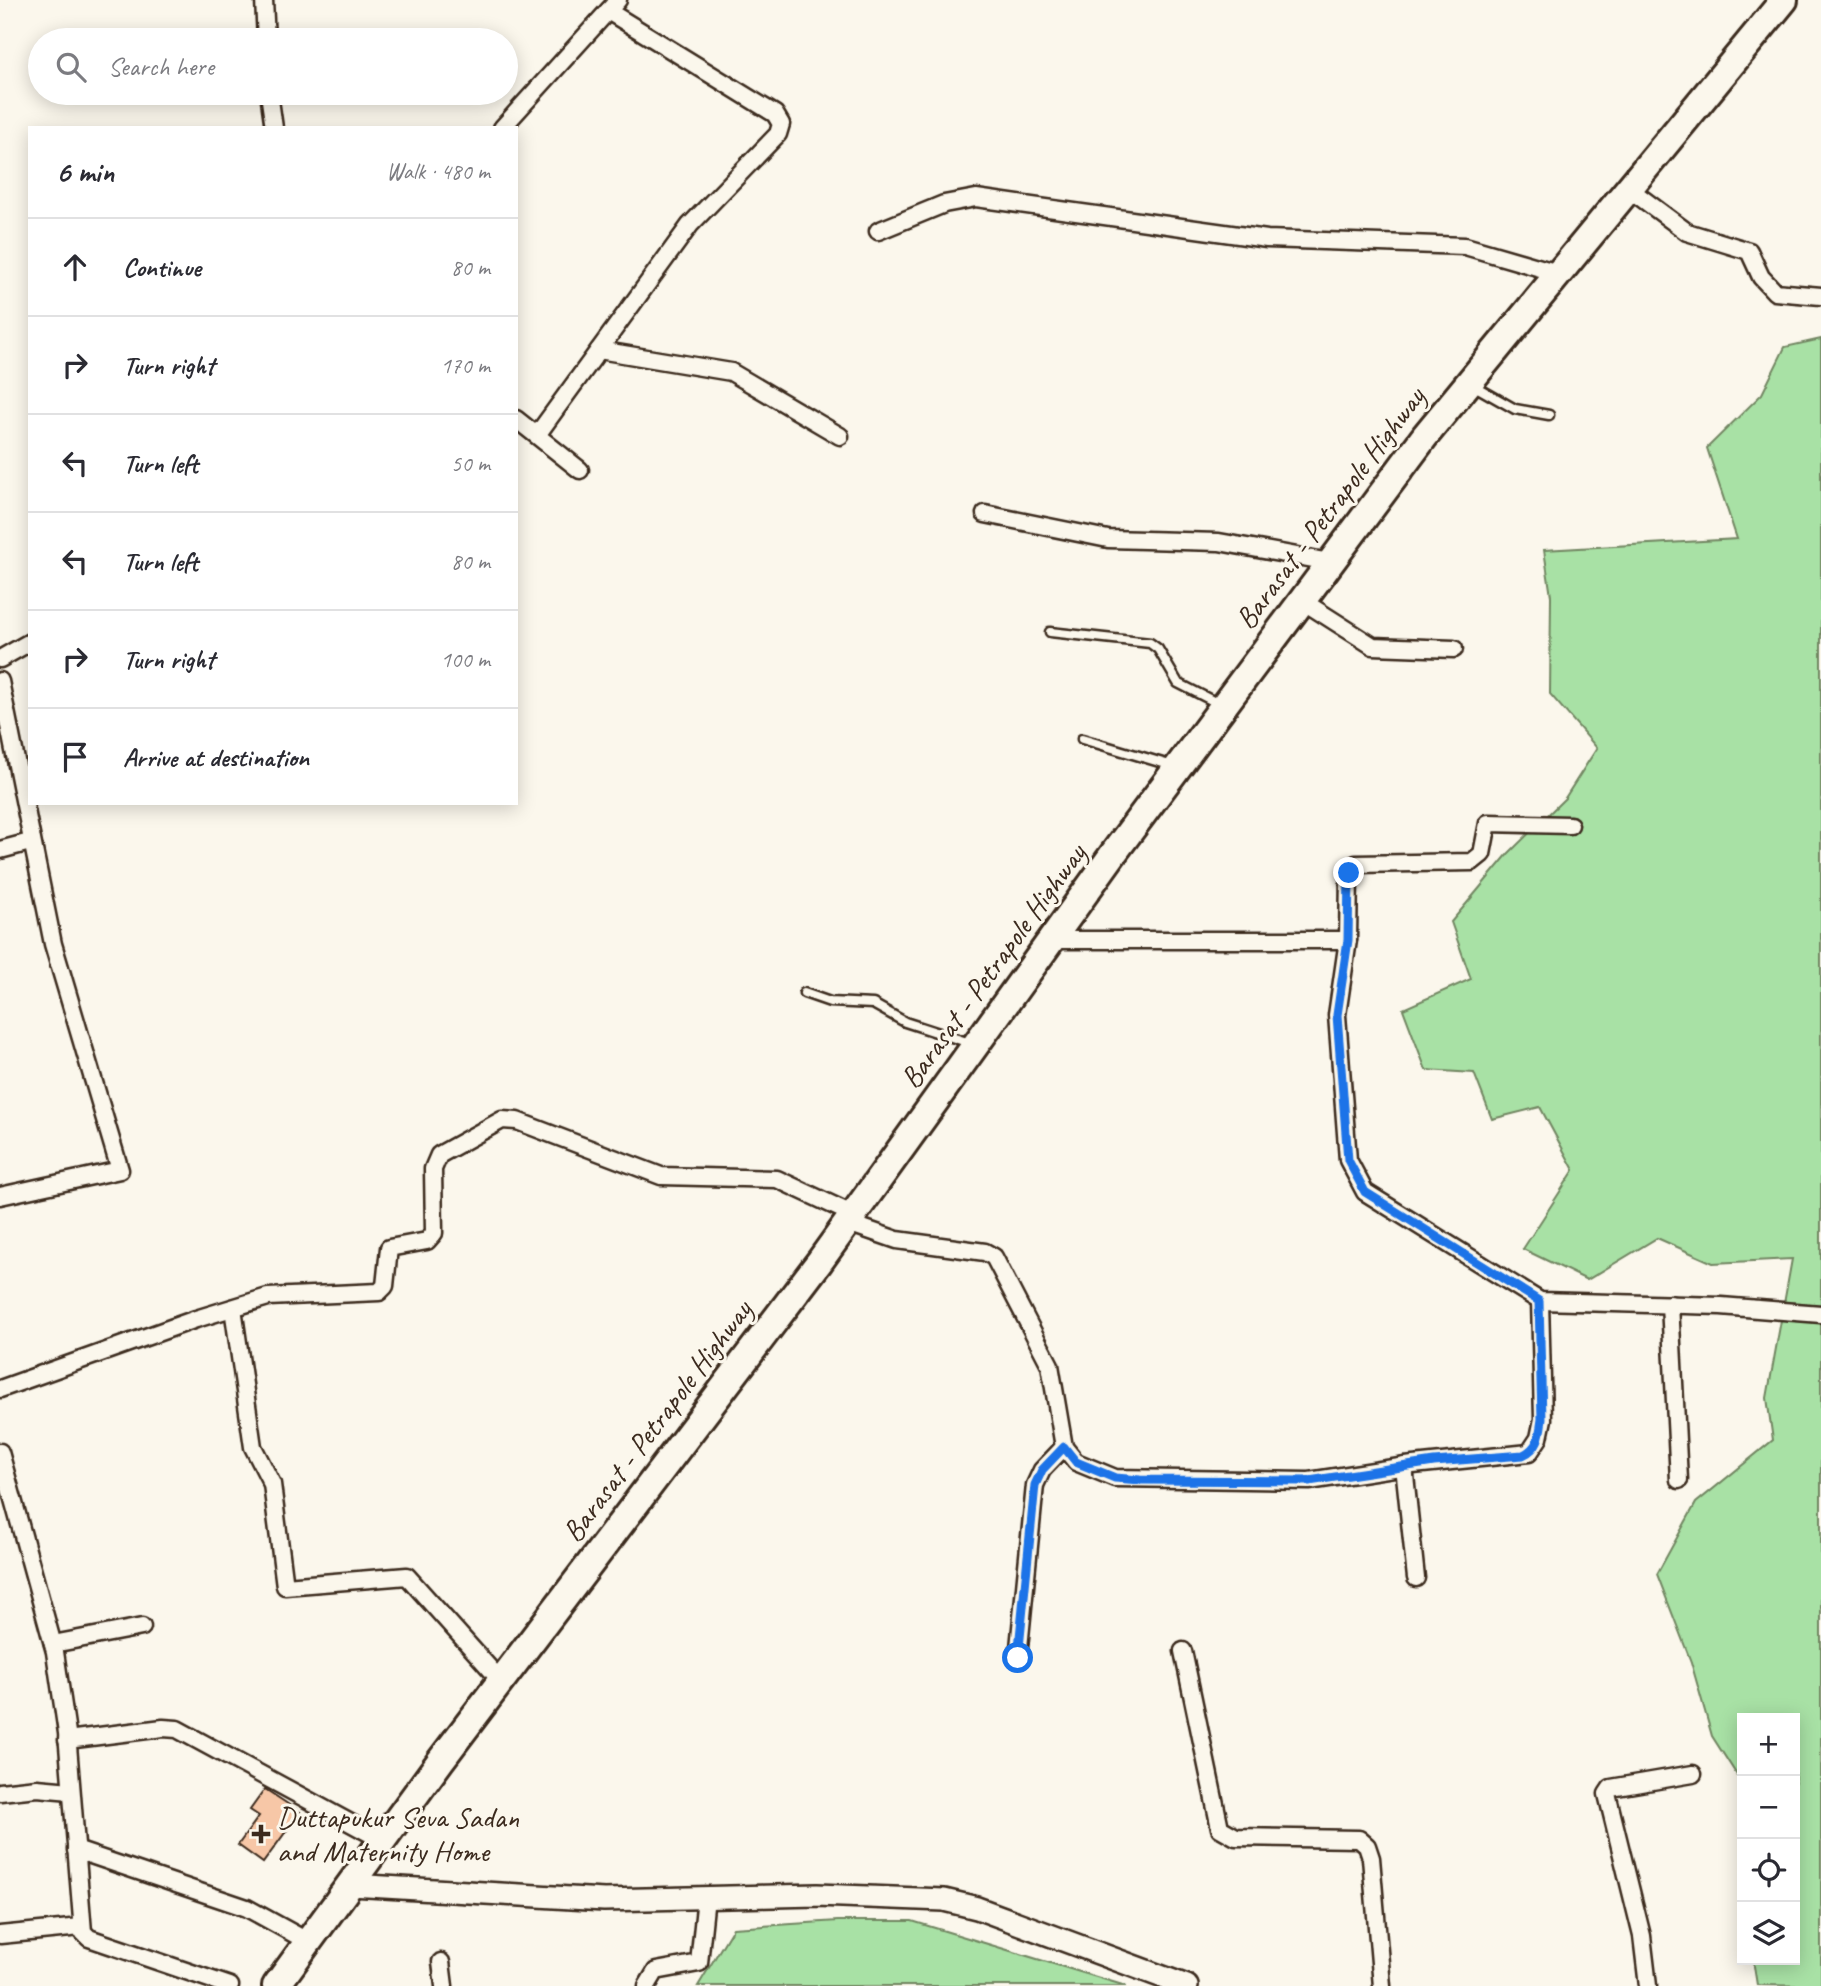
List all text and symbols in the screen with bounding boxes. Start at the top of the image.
search box [28,28,518,105]
icon: search [52,48,90,86]
text: Search here [108,50,214,83]
text: 6 min [56,153,114,191]
text: Walk · 480 m [386,157,490,186]
icon: ahead [56,248,94,286]
text: Continue [123,251,201,284]
text: 80 m [451,253,490,282]
icon: right [56,346,94,384]
text: Turn right [123,349,214,382]
text: 170 m [441,351,490,380]
street label: Barasat - Petrapole Highway [1227,378,1434,636]
icon: left [56,444,94,482]
text: Turn left [123,447,198,480]
text: 50 m [451,449,490,478]
icon: left [56,542,94,580]
text: Turn left [123,545,198,578]
text: 80 m [451,547,490,576]
icon: right [56,640,94,678]
text: Turn right [123,643,214,676]
text: 100 m [441,645,490,674]
icon: arrive [56,738,94,776]
text: Arrive at destination [123,741,309,774]
street label: Barasat - Petrapole Highway [892,835,1096,1096]
route end [1333,857,1364,888]
street label: Barasat - Petrapole Highway [554,1291,761,1549]
route start [1002,1642,1033,1673]
map controls [1737,1713,1800,1965]
button: + [1737,1713,1800,1776]
button: − [1737,1776,1800,1839]
place label: Duttapukur Seva Sadan and Maternity Home [277,1798,520,1870]
marker: Duttapukur Seva Sadan and Maternity Home [251,1824,271,1844]
button: locate [1737,1839,1800,1902]
button: layers [1737,1902,1800,1965]

